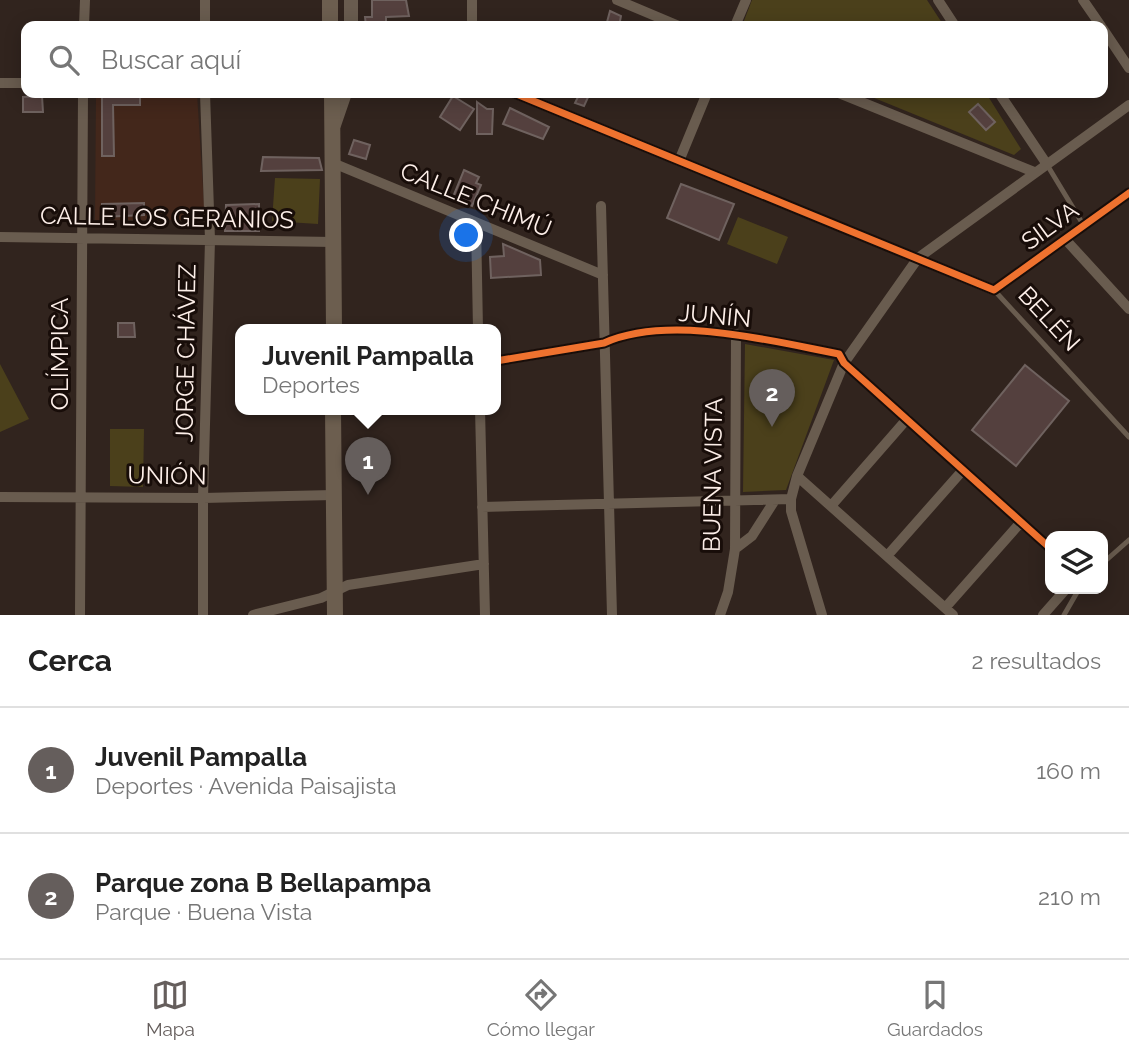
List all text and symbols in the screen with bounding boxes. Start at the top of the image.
search box [21,21,1108,98]
icon: search [45,41,83,79]
text: Buscar aquí [101,45,241,75]
street label: CALLE CHIMÚ [396,156,556,243]
street label: SILVA [1016,195,1084,256]
street label: CALLE LOS GERANIOS [40,201,294,234]
your location [449,218,483,252]
street label: JORGE CHÁVEZ [169,264,202,442]
street label: BELÉN [1012,280,1086,357]
street label: OLÍMPICA [45,298,74,410]
street label: JUNÍN [678,298,753,333]
popup [235,324,501,415]
text: Juvenil Pampalla [262,341,474,371]
pin: 2 [749,369,795,427]
text: Deportes [262,371,360,398]
street label: BUENA VISTA [697,398,728,552]
pin: 1 [345,437,391,495]
street label: UNIÓN [127,460,207,491]
map controls [1045,531,1108,594]
button: layers [1045,531,1108,594]
text: Cerca [28,643,112,678]
text: 2 resultados [972,647,1101,674]
text: Juvenil Pampalla [95,742,307,772]
text: 1 [45,757,57,784]
text: 160 m [1036,757,1101,784]
text: Deportes · Avenida Paisajista [95,772,397,799]
text: Parque zona B Bellapampa [95,868,431,898]
text: 2 [45,883,57,910]
text: 210 m [1038,883,1101,910]
text: Parque · Buena Vista [95,898,312,925]
tab: Mapa [146,976,195,1040]
tab: Cómo llegar [487,976,595,1040]
tab: Guardados [887,976,983,1040]

